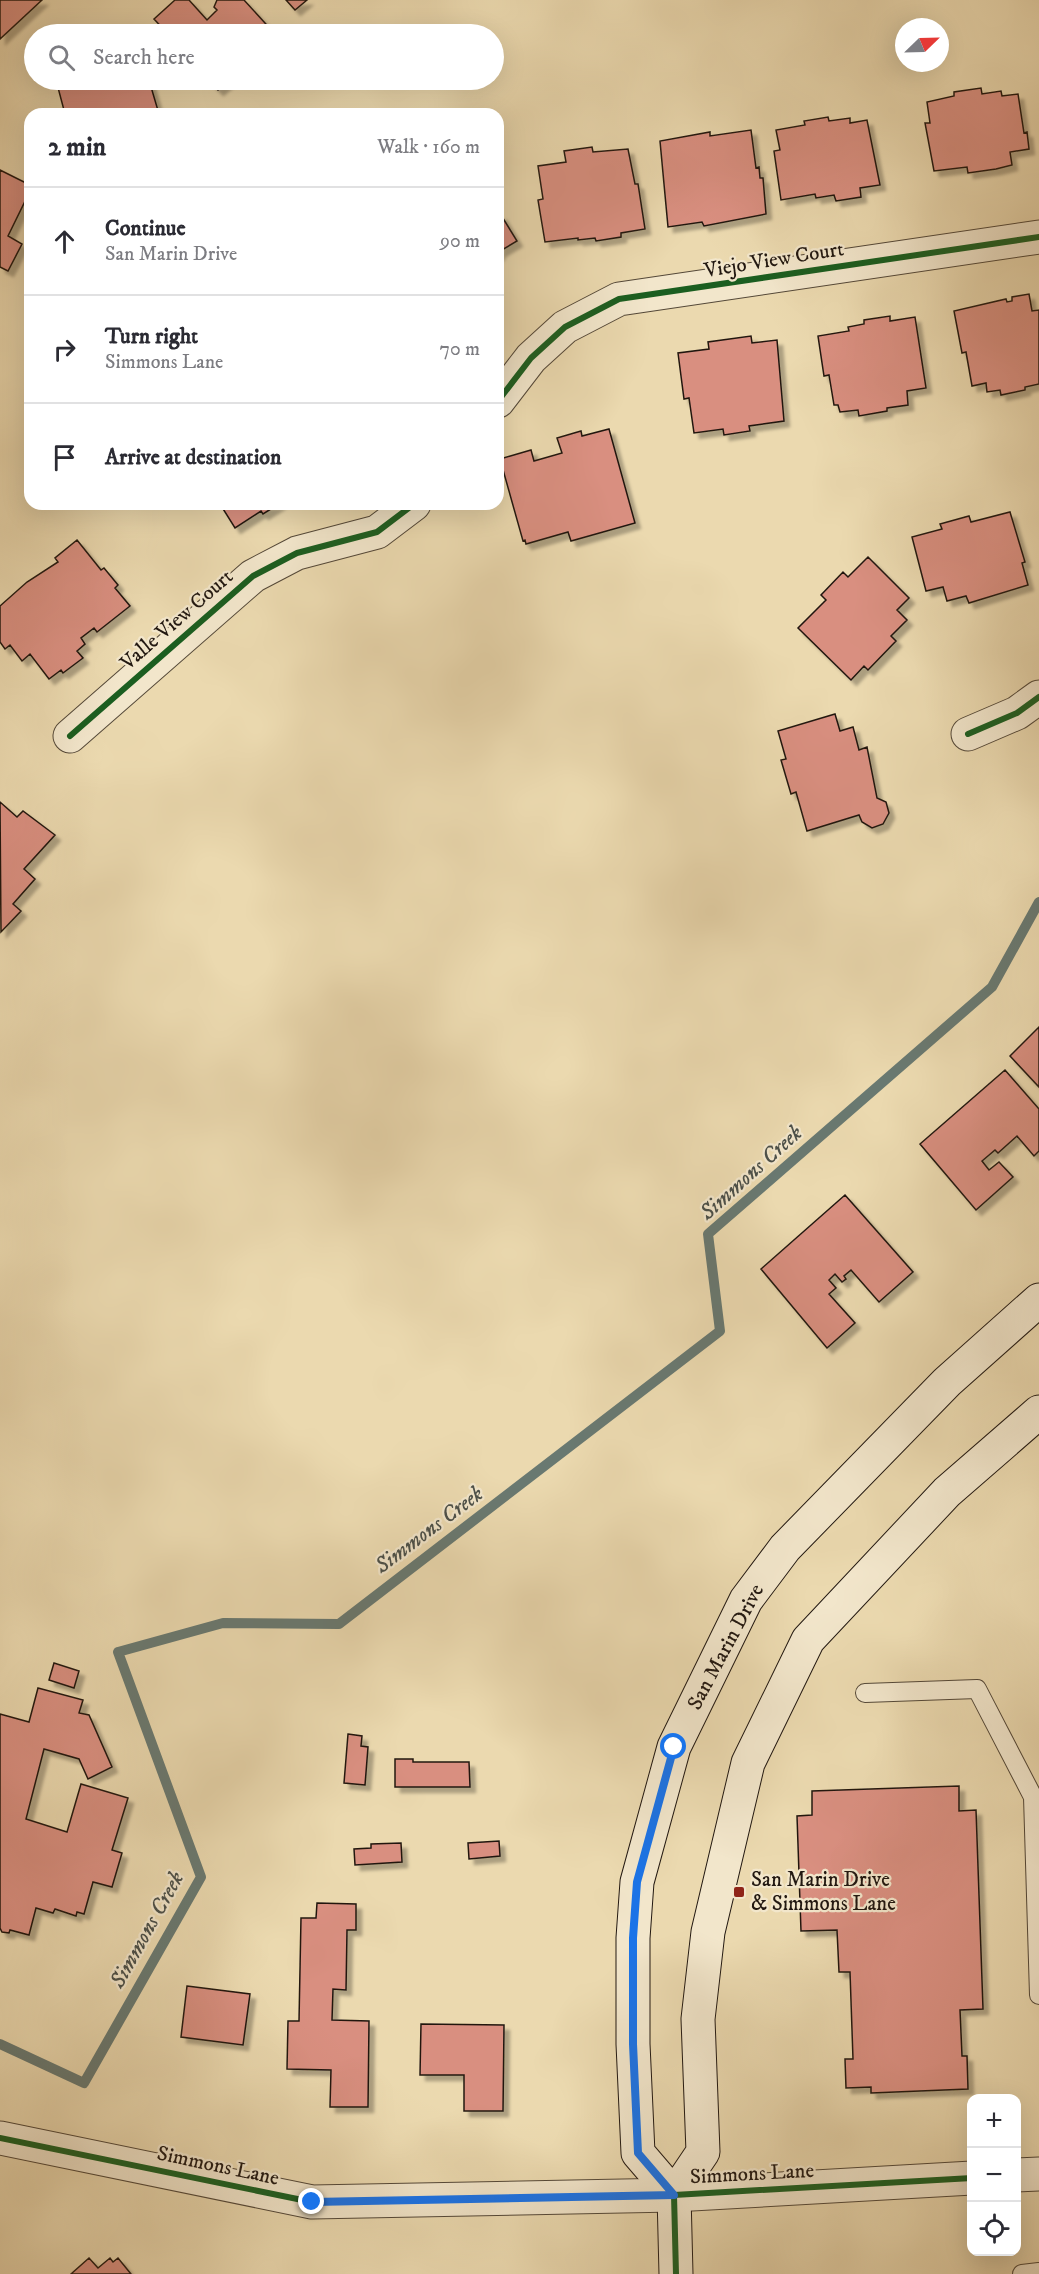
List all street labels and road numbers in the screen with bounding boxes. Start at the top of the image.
street label: Viejo View Court [701,236,846,284]
street label: Valle View Court [115,564,239,677]
street label: San Marin Drive [682,1579,770,1714]
street label: Simmons Lane [155,2140,282,2192]
street label: Simmons Lane [689,2158,815,2190]

